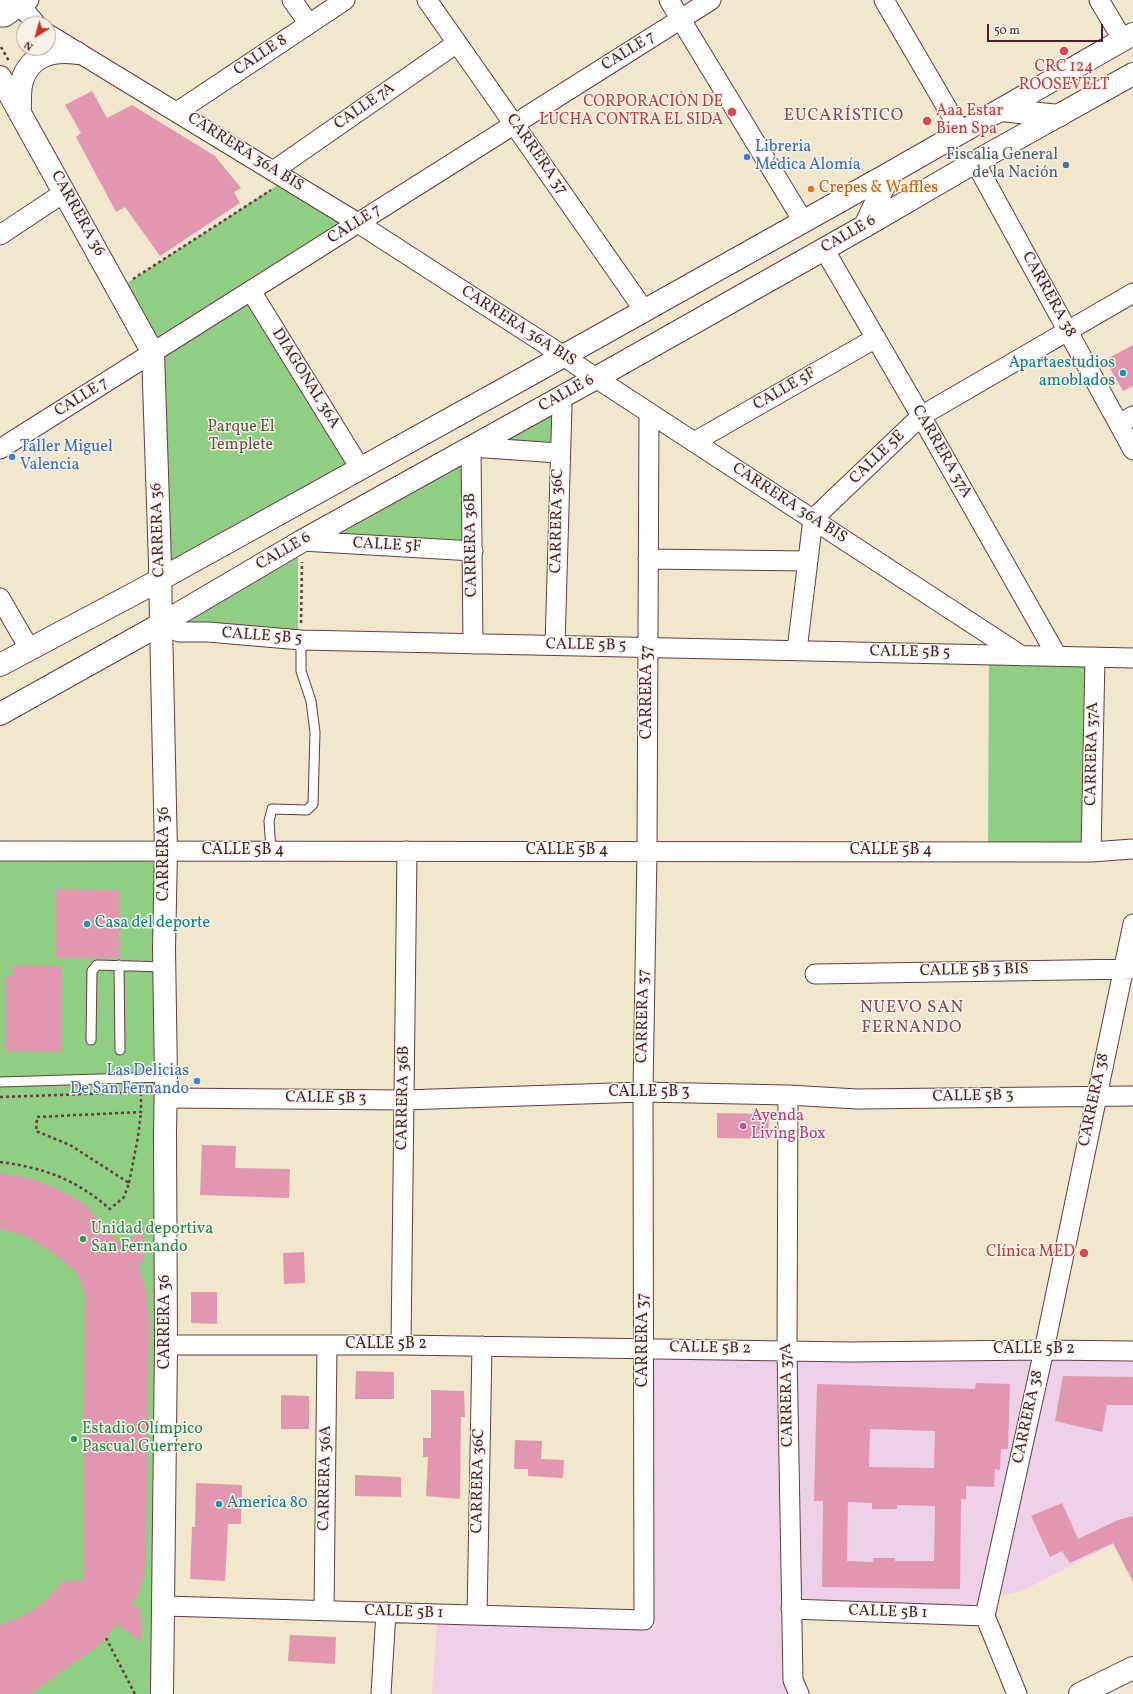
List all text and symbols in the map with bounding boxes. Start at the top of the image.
north arrow [16,16,56,56]
scale bar [989,16,1105,42]
text: 50 m [994,23,1020,39]
street label: CALLE 7 [599,28,659,76]
street label: CALLE 8 [231,31,291,81]
text: N [21,37,37,54]
marker: CRC 124 ROOSEVELT [1058,45,1070,57]
place label: CRC 124 ROOSEVELT [1019,58,1109,96]
street label: CALLE 7A [331,79,399,135]
place label: CORPORACIÓN DE LUCHA CONTRA EL SIDA [539,93,723,131]
place label: Aaa Estar Bien Spa [936,102,1003,140]
marker: CORPORACIÓN DE LUCHA CONTRA EL SIDA [726,106,738,118]
district label: EUCARÍSTICO [784,107,904,127]
street label: CARRERA 36A BIS [183,109,307,197]
street label: CARRERA 37 [501,111,571,199]
marker: Aaa Estar Bien Spa [921,115,933,127]
place label: Libreria Médica Alomía [755,138,861,176]
place label: Fiscalia General de la Nación [946,146,1058,184]
marker: Libreria Médica Alomía [742,152,752,162]
marker: Fiscalia General de la Nación [1061,160,1071,170]
street label: CARRERA 36 [46,168,108,260]
place label: Crepes & Waffles [819,179,938,199]
marker: Crepes & Waffles [806,184,816,194]
street label: CALLE 7 [325,201,385,249]
street label: CALLE 6 [818,212,880,258]
street label: CARRERA 38 [1017,249,1079,341]
street label: CARRERA 36A BIS [457,283,579,371]
street label: DIAGONAL 36A [267,325,343,433]
place label: Apartaestudios amoblados [1009,354,1115,392]
street label: CALLE 5F [750,364,820,416]
marker: Apartaestudios amoblados [1118,368,1128,378]
street label: CALLE 6 [536,371,598,417]
street label: CALLE 7 [52,374,112,422]
street label: CARRERA 37A [907,402,975,502]
park label: Parque El Templete [208,418,274,456]
street label: CALLE 5E [846,427,910,489]
place label: Taller Miguel Valencia [20,438,113,476]
marker: Taller Miguel Valencia [7,452,17,462]
street label: CARRERA 36A BIS [728,460,850,548]
street label: CARRERA 36C [547,468,569,574]
street label: CARRERA 36 [148,482,170,578]
street label: CARRERA 36B [461,493,483,597]
street label: CALLE 6 [253,529,315,575]
street label: CALLE 5F [352,535,422,557]
street label: CALLE 5B 5 [221,625,303,649]
street label: CALLE 5B 5 [545,636,627,656]
street label: CALLE 5B 5 [869,643,951,663]
street label: CARRERA 37 [638,645,658,739]
street label: CARRERA 37A [1082,702,1104,806]
street label: CARRERA 36 [155,807,175,901]
street label: CALLE 5B 4 [202,841,284,861]
street label: CALLE 5B 4 [526,841,608,861]
street label: CALLE 5B 4 [850,841,932,861]
place label: Casa del deporte [95,914,210,934]
marker: Casa del deporte [82,919,92,929]
street label: CALLE 5B 3 BIS [919,960,1029,982]
street label: CARRERA 37 [634,969,654,1063]
district label: NUEVO SAN FERNANDO [860,999,964,1039]
street label: CARRERA 36B [393,1046,415,1150]
street label: CARRERA 38 [1076,1052,1114,1148]
place label: Las Delicias De San Fernando [70,1062,189,1100]
marker: Las Delicias De San Fernando [192,1076,202,1086]
street label: CALLE 5B 3 [608,1083,690,1103]
street label: CALLE 5B 3 [932,1087,1014,1107]
street label: CALLE 5B 3 [285,1089,367,1109]
place label: Ayenda Living Box [751,1107,825,1145]
marker: Ayenda Living Box [738,1121,748,1131]
place label: Unidad deportiva San Fernando [91,1220,213,1258]
marker: Unidad deportiva San Fernando [78,1234,88,1244]
place label: Clínica MED [986,1243,1075,1263]
marker: Clínica MED [1078,1247,1090,1259]
street label: CARRERA 36 [156,1275,176,1369]
street label: CARRERA 37 [634,1293,654,1387]
street label: CALLE 5B 2 [345,1335,427,1355]
street label: CALLE 5B 2 [669,1339,751,1359]
street label: CALLE 5B 2 [993,1340,1075,1360]
street label: CARRERA 37A [777,1343,799,1447]
street label: CARRERA 38 [1010,1369,1048,1465]
place label: Estadio Olímpico Pascual Guerrero [82,1420,203,1458]
street label: CARRERA 36A [315,1425,337,1531]
street label: CARRERA 36C [468,1428,490,1534]
marker: Estadio Olímpico Pascual Guerrero [69,1434,79,1444]
place label: America 80 [227,1494,308,1514]
marker: America 80 [214,1499,224,1509]
street label: CALLE 5B 1 [364,1602,444,1624]
street label: CALLE 5B 1 [848,1602,928,1624]

